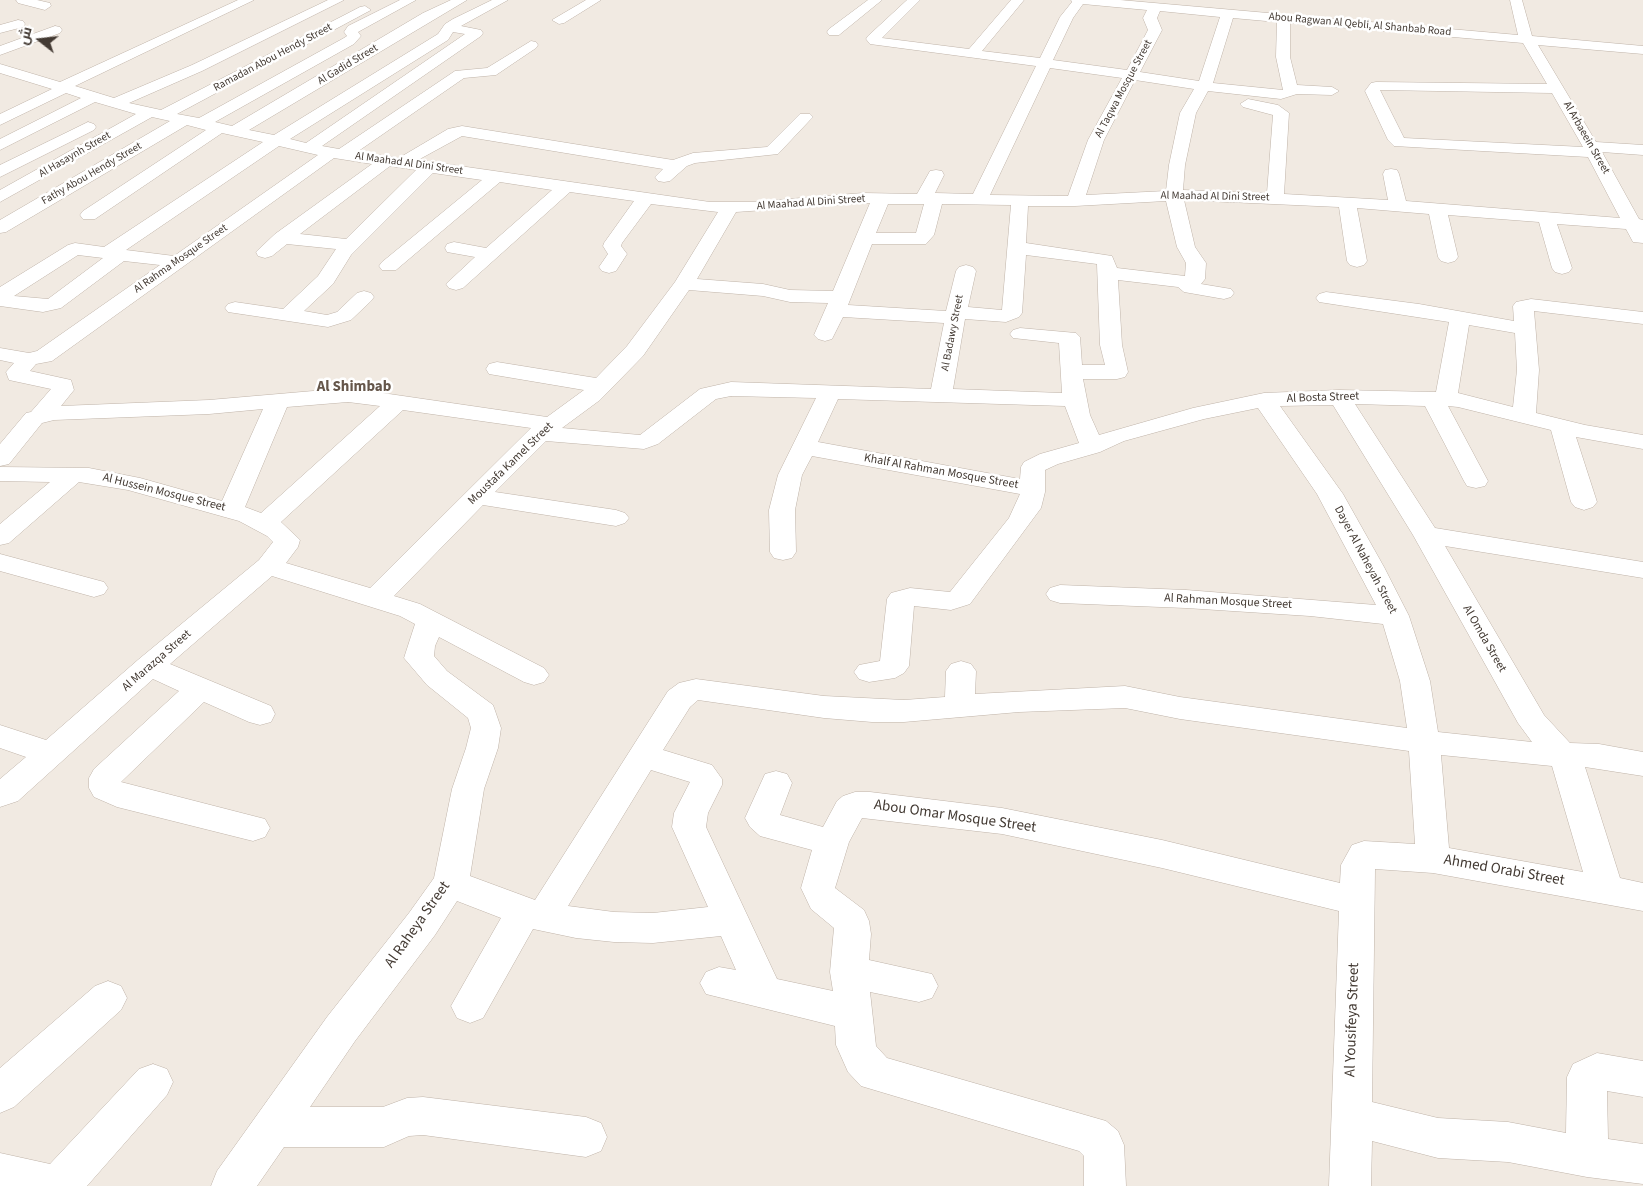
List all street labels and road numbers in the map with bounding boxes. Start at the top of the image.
street label: Abou Ragwan Al Qebli, Al Shanbab Road [1268,10,1452,40]
street label: Ramadan Abou Hendy Street [212,21,334,95]
street label: Al Taqwa Mosque Street [1093,38,1155,140]
street label: Al Gadid Street [315,42,381,88]
street label: Al Arbaeein Street [1560,99,1612,177]
street label: Al Hasaynh Street [37,129,113,181]
street label: Fathy Abou Hendy Street [40,140,144,208]
street label: Al Maahad Al Dini Street [354,150,464,178]
street label: Al Maahad Al Dini Street [1160,189,1270,205]
street label: Al Maahad Al Dini Street [756,193,866,213]
street label: Al Rahma Mosque Street [132,222,230,296]
street label: Al Badawy Street [939,294,967,372]
street label: Al Bosta Street [1286,390,1360,406]
street label: Moustafa Kamel Street [466,420,556,508]
street label: Khalf Al Rahman Mosque Street [863,451,1019,493]
street label: Al Hussein Mosque Street [101,471,227,515]
street label: Dayer Al Naheyah Street [1330,504,1400,616]
street label: Al Rahman Mosque Street [1164,591,1292,613]
street label: Al Omda Street [1459,603,1509,675]
street label: Al Marazqa Street [120,627,194,695]
street label: Abou Omar Mosque Street [873,797,1037,837]
street label: Ahmed Orabi Street [1442,852,1566,890]
street label: Al Raheya Street [382,878,454,972]
street label: Al Yousifeya Street [1342,963,1364,1077]

